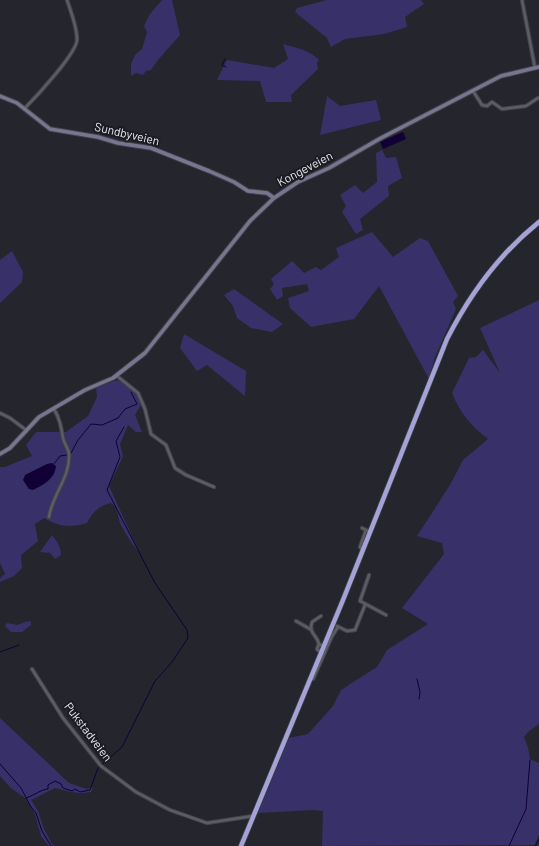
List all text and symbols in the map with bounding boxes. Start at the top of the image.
street label: Sundbyveien [93,119,161,147]
street label: Kongeveien [274,148,335,189]
street label: Pukstadveien [62,699,115,764]

